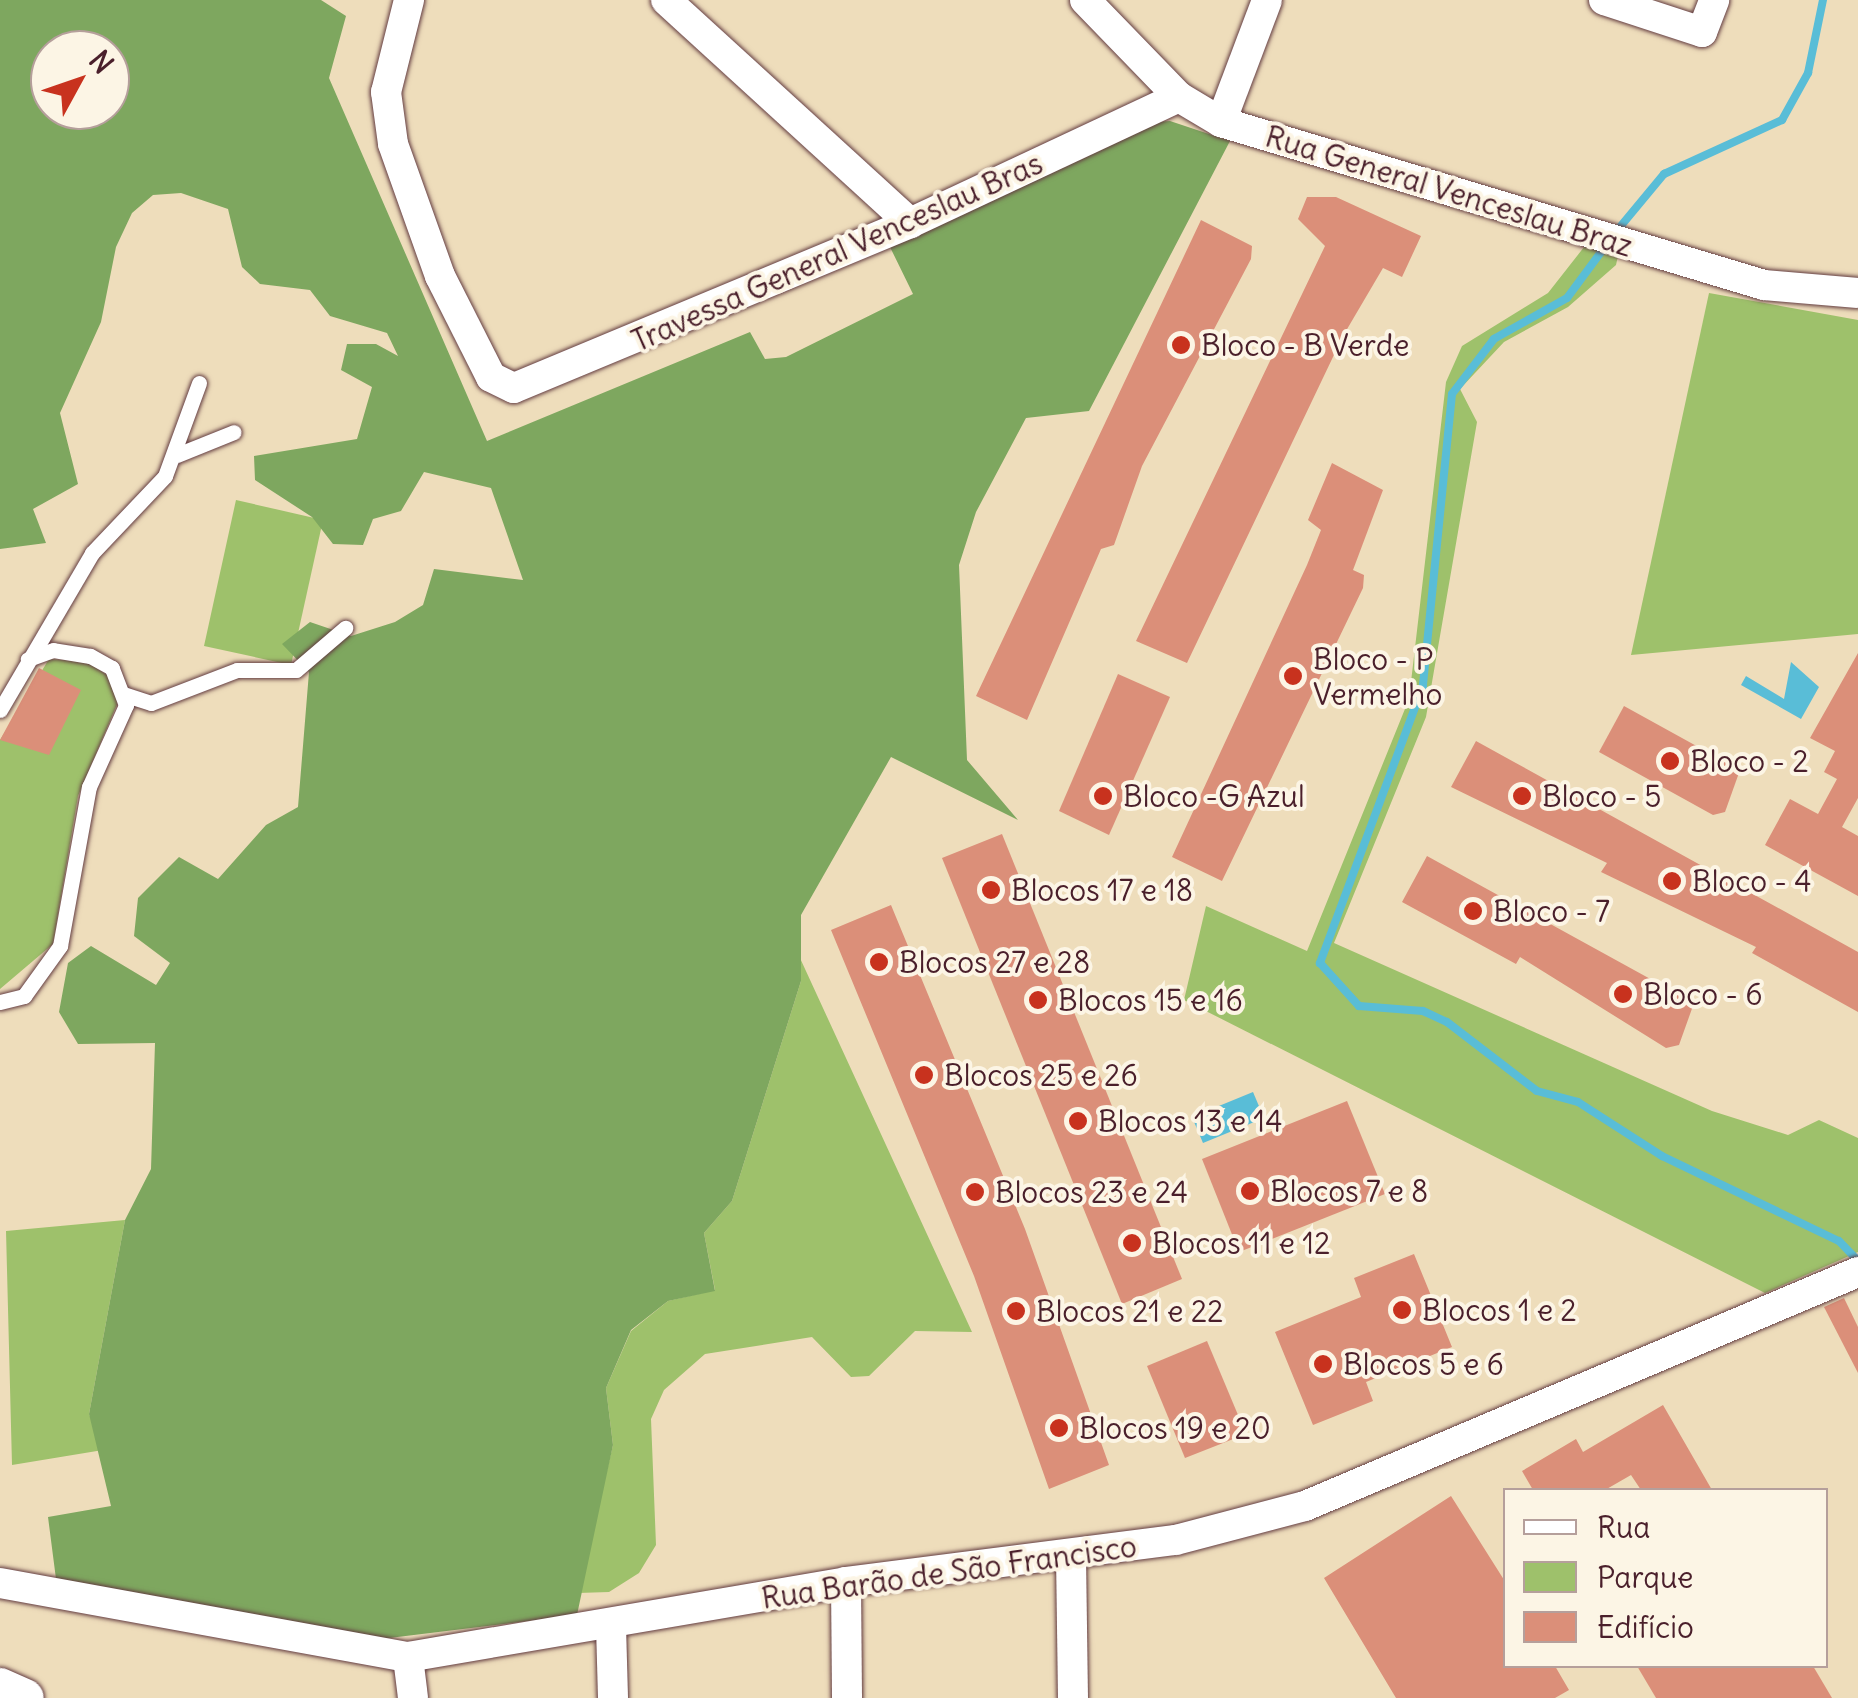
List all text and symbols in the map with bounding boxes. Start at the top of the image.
north arrow [30,30,130,130]
text: N [81,43,121,81]
street label: Rua General Venceslau Braz [1261,118,1637,264]
street label: Travessa General Venceslau Bras [626,145,1048,359]
place label: Bloco - B Verde [1201,327,1409,363]
marker: Bloco - B Verde [1170,334,1192,356]
place label: Bloco - P Vermelho [1313,641,1442,712]
marker: Bloco - P Vermelho [1282,665,1304,687]
place label: Bloco - 2 [1690,743,1809,779]
marker: Bloco - 2 [1659,750,1681,772]
place label: Bloco -G Azul [1123,778,1305,814]
place label: Bloco - 5 [1542,778,1661,814]
marker: Bloco -G Azul [1092,785,1114,807]
marker: Bloco - 5 [1511,785,1533,807]
place label: Bloco - 4 [1692,863,1812,899]
marker: Bloco - 4 [1661,870,1683,892]
place label: Blocos 17 e 18 [1011,872,1193,908]
marker: Blocos 17 e 18 [980,879,1002,901]
place label: Bloco - 7 [1493,893,1610,929]
marker: Bloco - 7 [1462,900,1484,922]
place label: Blocos 27 e 28 [899,944,1090,980]
marker: Blocos 27 e 28 [868,951,890,973]
place label: Bloco - 6 [1643,976,1763,1012]
place label: Blocos 15 e 16 [1058,982,1243,1018]
marker: Bloco - 6 [1612,983,1634,1005]
marker: Blocos 15 e 16 [1027,989,1049,1011]
place label: Blocos 25 e 26 [944,1057,1138,1093]
marker: Blocos 25 e 26 [913,1064,935,1086]
place label: Blocos 13 e 14 [1098,1103,1283,1139]
marker: Blocos 13 e 14 [1067,1110,1089,1132]
place label: Blocos 7 e 8 [1270,1173,1428,1209]
place label: Blocos 23 e 24 [995,1174,1188,1210]
marker: Blocos 7 e 8 [1239,1180,1261,1202]
marker: Blocos 23 e 24 [964,1181,986,1203]
place label: Blocos 11 e 12 [1152,1225,1330,1261]
marker: Blocos 11 e 12 [1121,1232,1143,1254]
place label: Blocos 1 e 2 [1422,1292,1577,1328]
place label: Blocos 21 e 22 [1036,1293,1224,1329]
marker: Blocos 1 e 2 [1391,1299,1413,1321]
marker: Blocos 21 e 22 [1005,1300,1027,1322]
place label: Blocos 5 e 6 [1343,1346,1504,1382]
marker: Blocos 5 e 6 [1312,1353,1334,1375]
place label: Blocos 19 e 20 [1079,1410,1271,1446]
marker: Blocos 19 e 20 [1048,1417,1070,1439]
legend [1503,1488,1828,1668]
text: Rua [1597,1508,1650,1546]
street label: Rua Barão de São Francisco [759,1528,1139,1616]
text: Parque [1597,1558,1693,1596]
text: Edifício [1597,1608,1694,1646]

